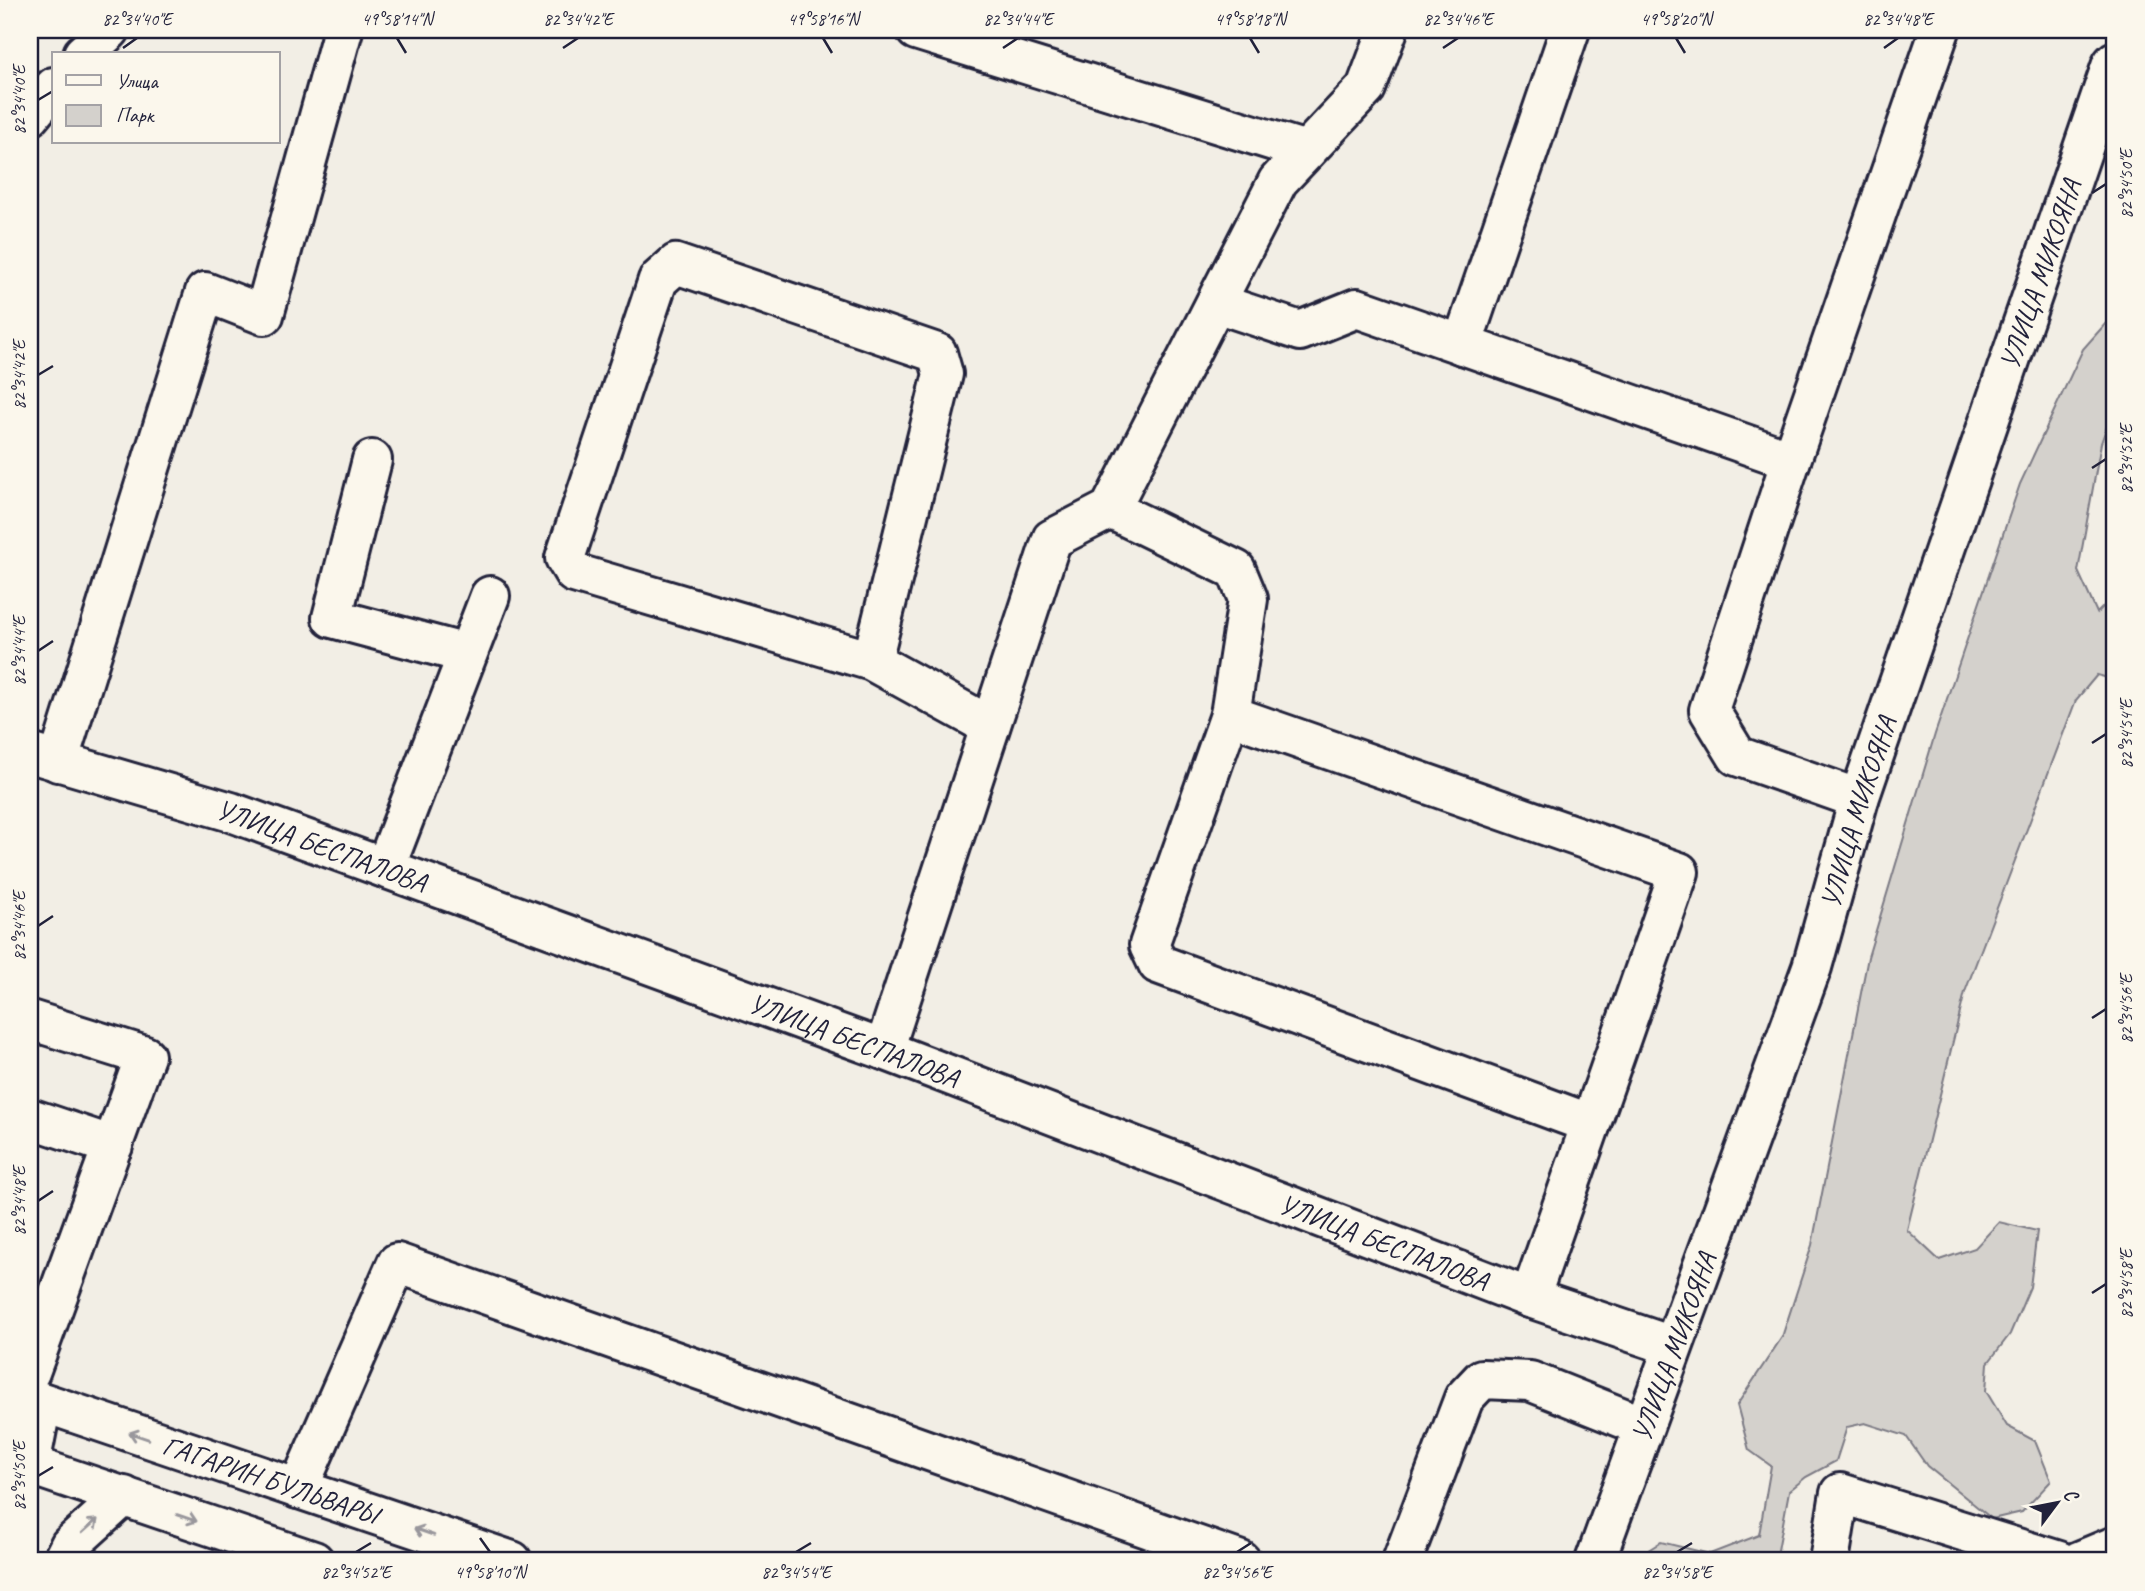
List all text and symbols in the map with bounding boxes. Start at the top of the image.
text: 82°34'40"E [102,8,174,30]
text: 49°58'14"N [362,8,436,30]
text: 82°34'42"E [543,8,615,30]
text: 49°58'16"N [788,8,862,30]
text: 82°34'44"E [983,8,1055,30]
text: 49°58'18"N [1215,8,1289,30]
text: 82°34'46"E [1423,8,1495,30]
text: 49°58'20"N [1641,8,1715,30]
text: 82°34'48"E [1863,8,1935,30]
legend [52,52,280,144]
text: 82°34'40"E [8,63,30,135]
text: Улица [116,68,159,94]
text: Парк [116,102,156,128]
text: 82°34'50"E [2115,147,2137,219]
street label: УЛИЦА МИКОЯНА [1991,173,2089,373]
text: 82°34'42"E [8,338,30,410]
text: 82°34'52"E [2115,422,2137,494]
text: 82°34'44"E [8,614,30,686]
text: 82°34'54"E [2115,697,2137,769]
street label: УЛИЦА МИКОЯНА [1812,710,1904,911]
street label: УЛИЦА БЕСПАЛОВА [213,791,433,900]
text: 82°34'46"E [8,889,30,961]
text: 82°34'56"E [2115,972,2137,1044]
street label: УЛИЦА БЕСПАЛОВА [745,985,966,1095]
text: 82°34'48"E [8,1164,30,1236]
street label: УЛИЦА БЕСПАЛОВА [1274,1186,1495,1299]
street label: УЛИЦА МИКОЯНА [1623,1246,1724,1446]
text: 82°34'58"E [2115,1247,2137,1319]
street label: ГАГАРИН БУЛЬВАРЫ [159,1427,387,1533]
one-way arrow [128,1429,150,1442]
text: 82°34'50"E [8,1439,30,1511]
north arrow [2022,1468,2092,1538]
text: С [2058,1484,2085,1507]
one-way arrow [176,1513,198,1525]
one-way arrow [81,1518,98,1535]
one-way arrow [414,1525,436,1537]
text: 82°34'52"E [321,1561,393,1583]
text: 49°58'10"N [455,1561,529,1583]
text: 82°34'54"E [761,1561,833,1583]
text: 82°34'56"E [1202,1561,1274,1583]
text: 82°34'58"E [1642,1561,1714,1583]

